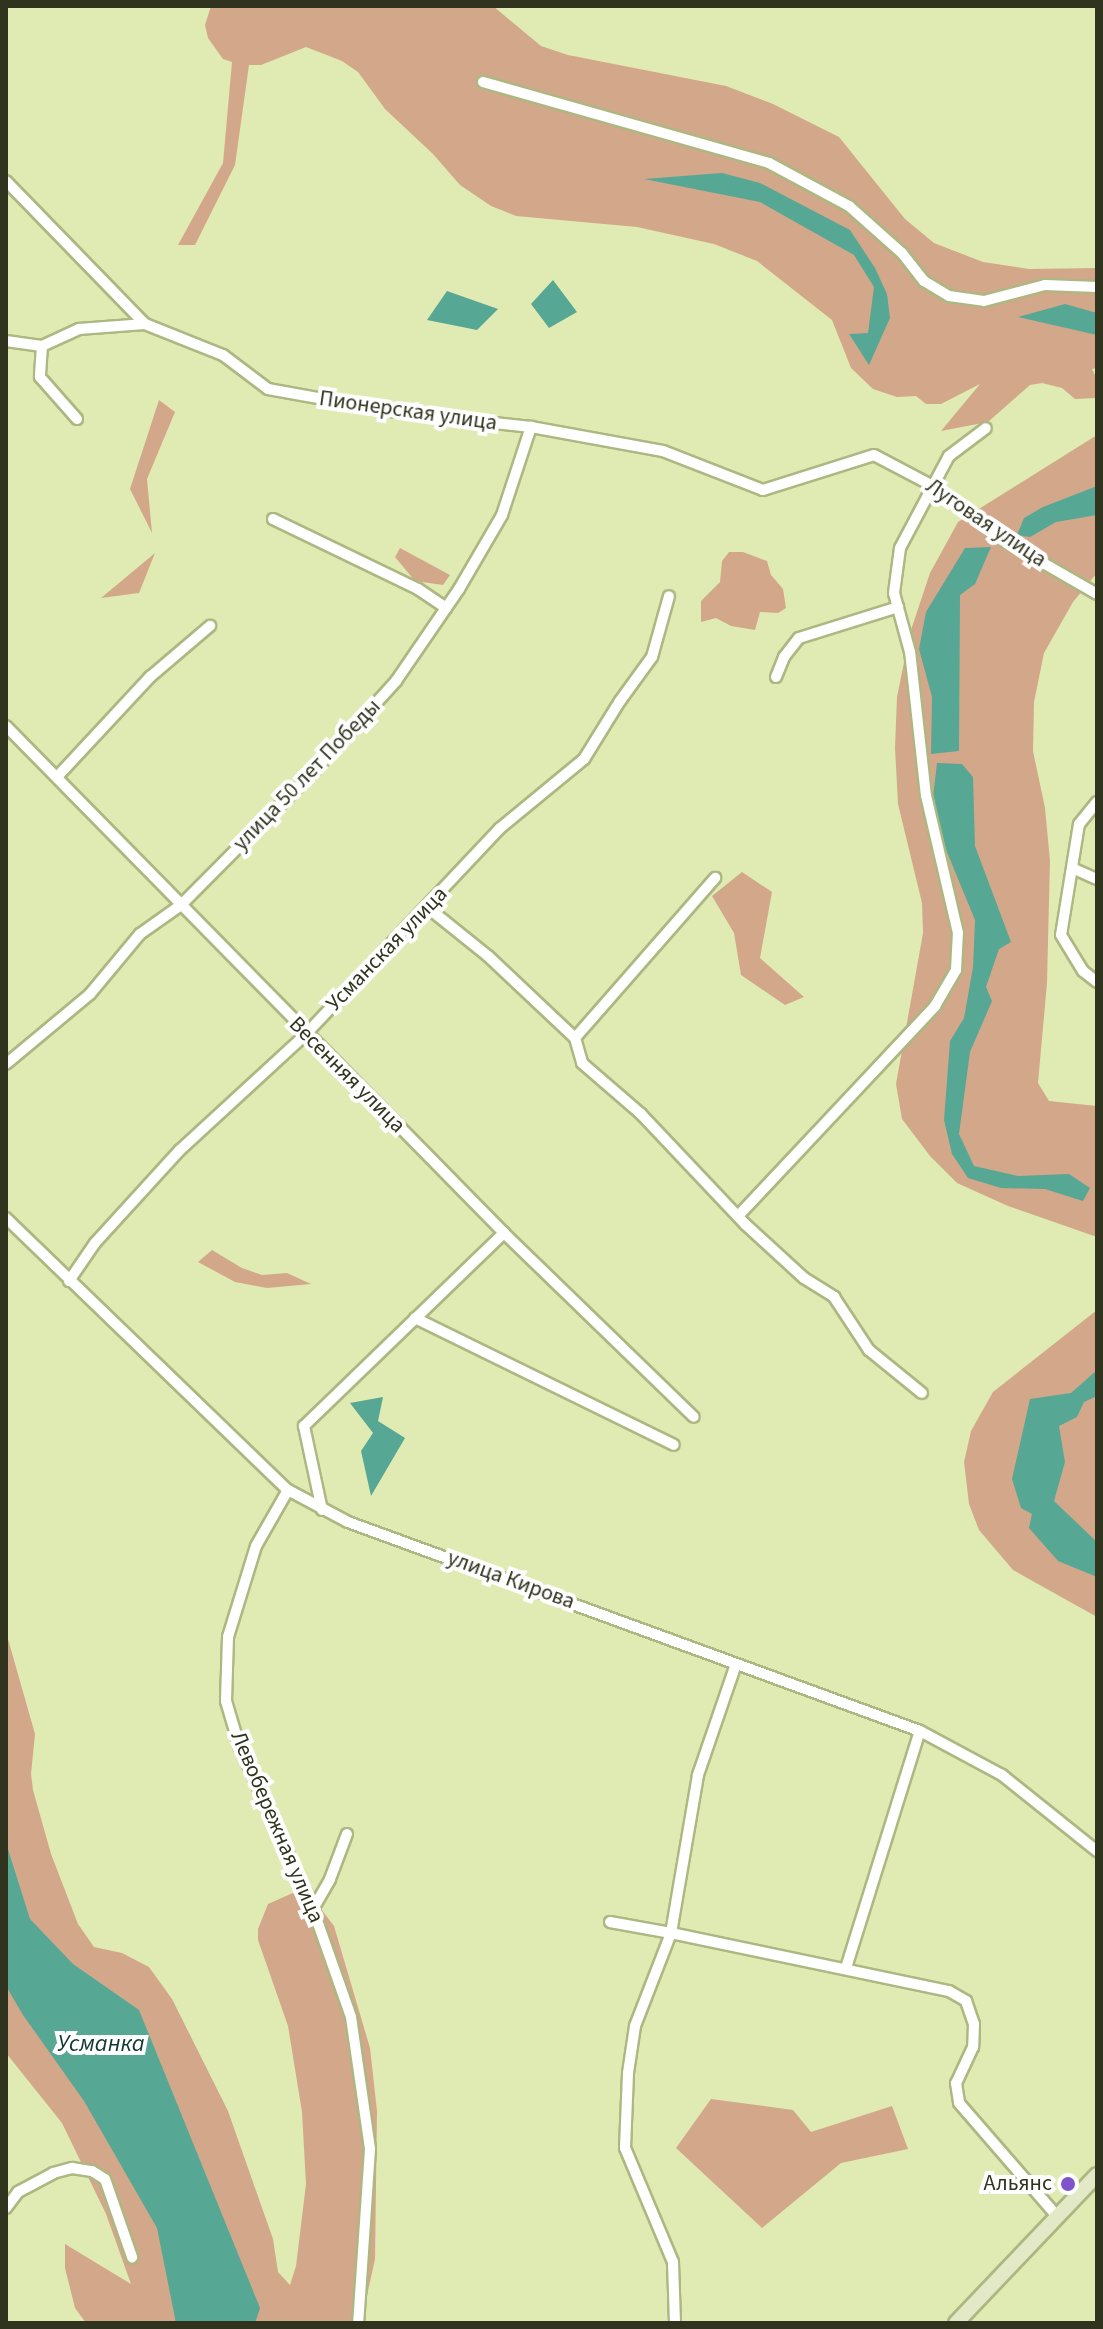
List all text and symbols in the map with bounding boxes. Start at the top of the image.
street label: Пионерская улица [317,385,499,437]
street label: Луговая улица [921,473,1051,573]
street label: улица 50 лет Победы [228,694,386,856]
street label: Усманская улица [321,881,453,1017]
street label: Весенняя улица [283,1011,411,1139]
street label: улица Кирова [444,1545,578,1615]
street label: Левобережная улица [225,1727,329,1927]
water label: Усманка [57,2030,145,2058]
place label: Альянс [984,2171,1052,2197]
marker: Альянс [1059,2175,1077,2193]

